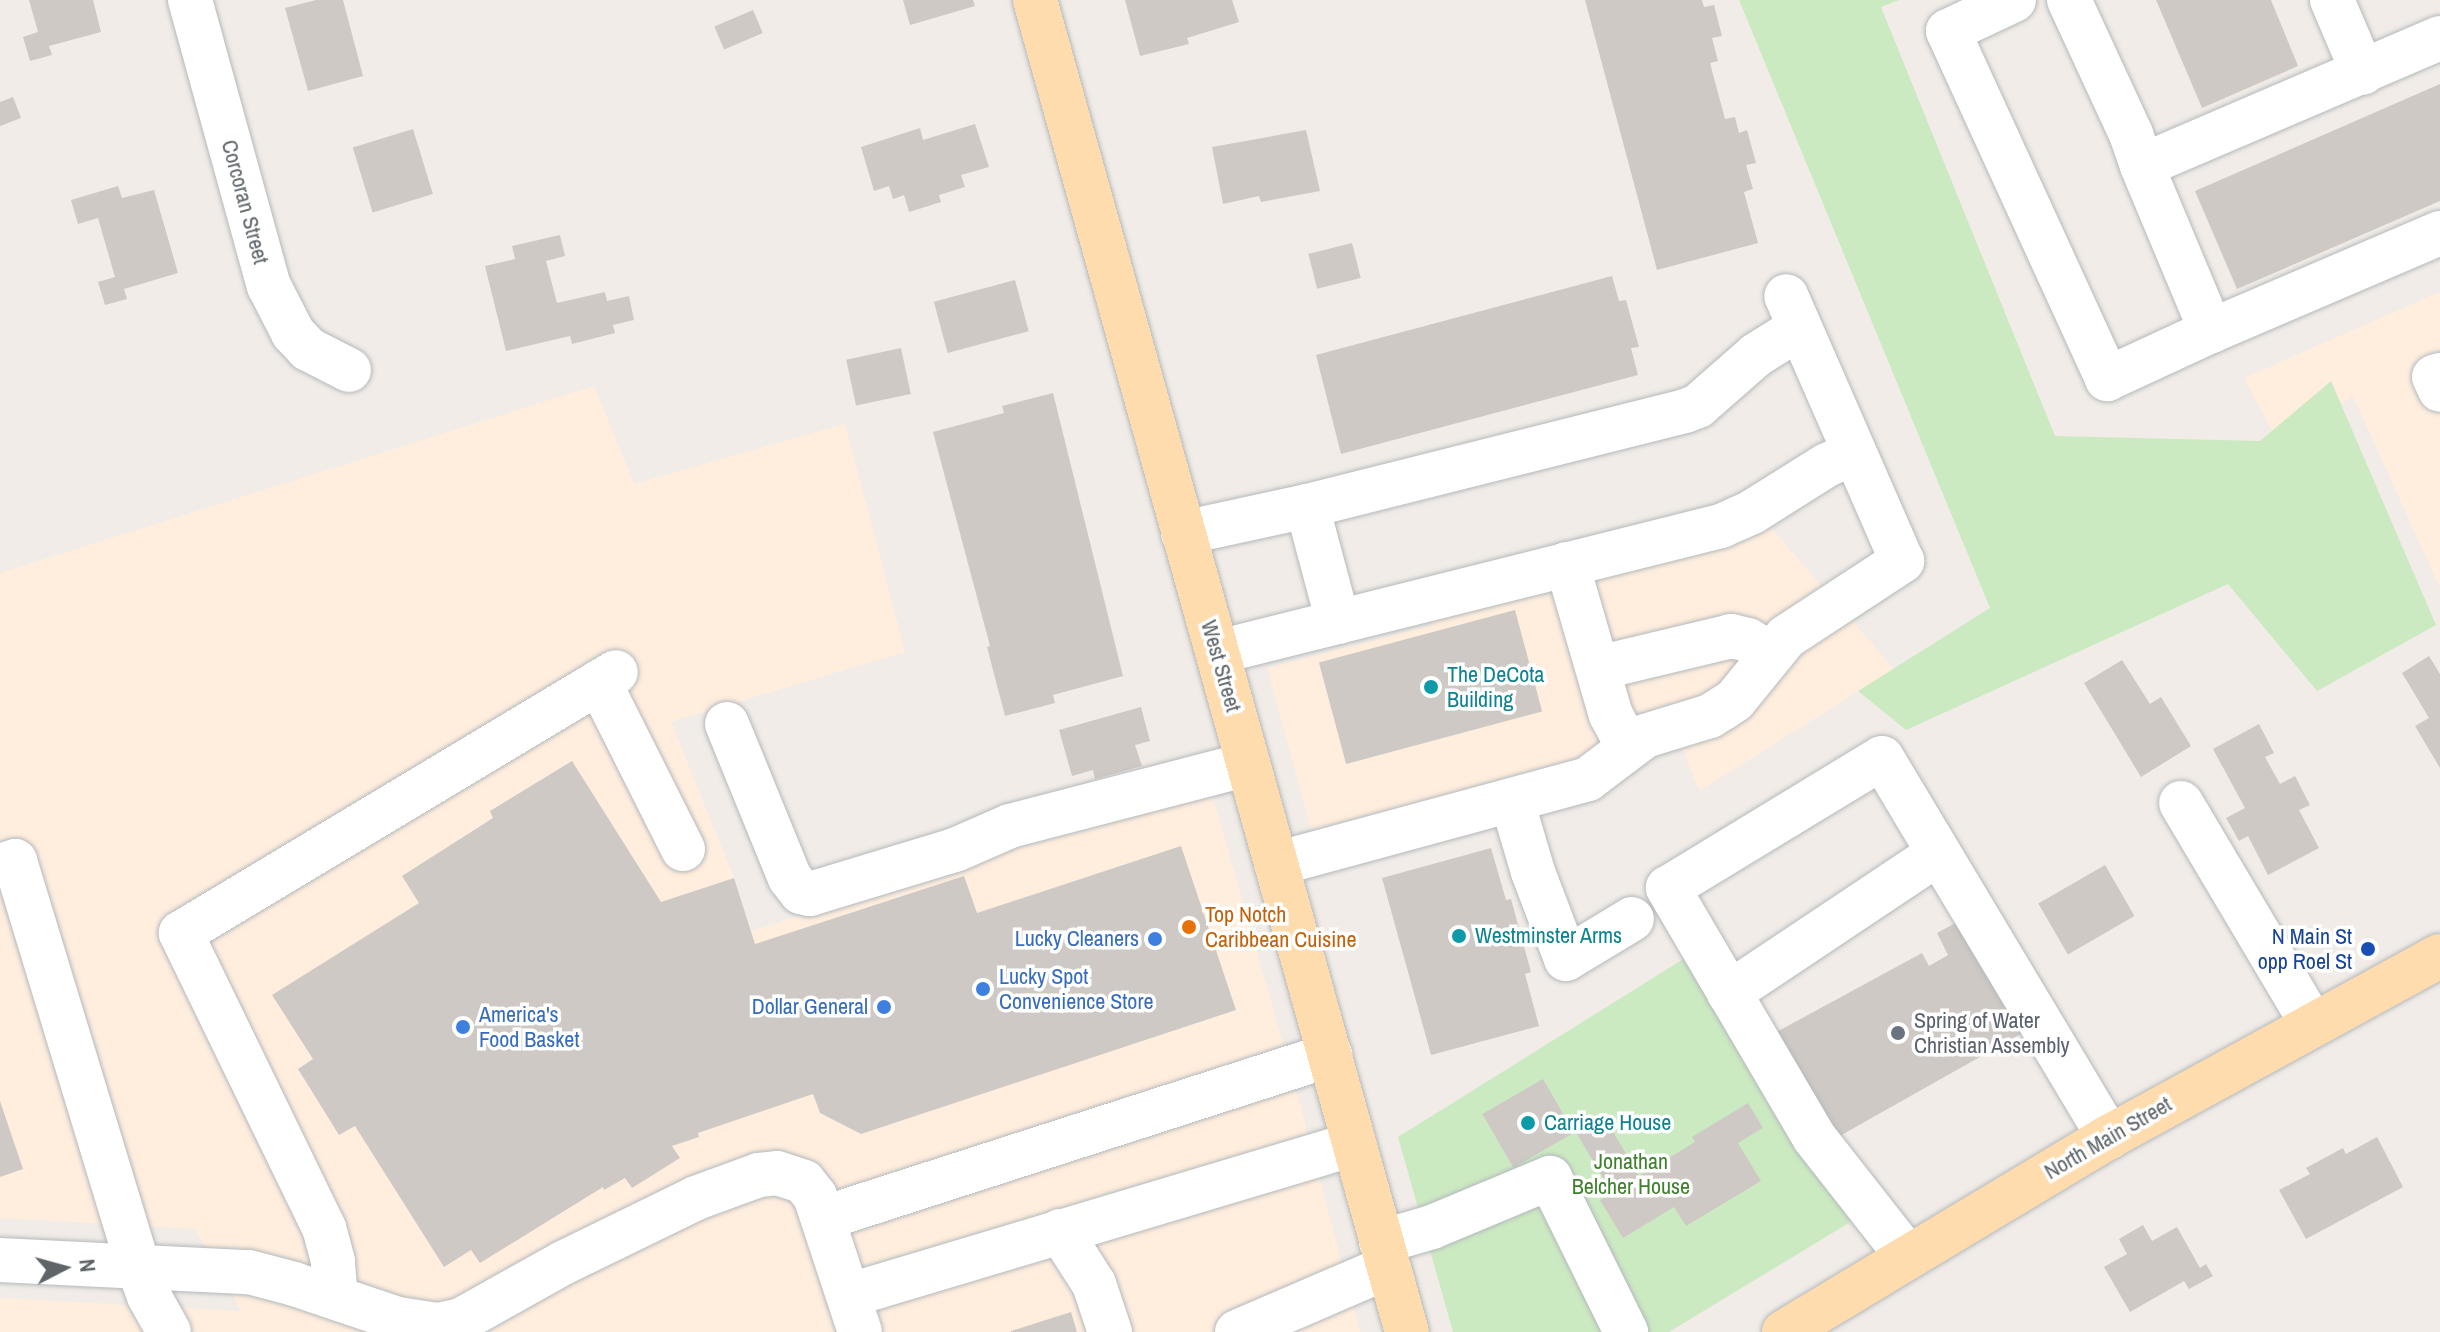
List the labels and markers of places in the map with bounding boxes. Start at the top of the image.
place label: The DeCota Building [1447,661,1544,712]
marker: The DeCota Building [1422,678,1440,696]
place label: Top Notch Caribbean Cuisine [1205,901,1356,952]
marker: Top Notch Caribbean Cuisine [1180,918,1198,936]
place label: Westminster Arms [1475,923,1623,949]
place label: N Main St opp Roel St [2258,923,2352,974]
place label: Lucky Cleaners [1015,926,1139,952]
marker: Westminster Arms [1450,927,1468,945]
marker: Lucky Cleaners [1146,930,1164,948]
marker: N Main St opp Roel St [2359,940,2377,958]
place label: Lucky Spot Convenience Store [999,963,1153,1014]
marker: Lucky Spot Convenience Store [974,980,992,998]
place label: Dollar General [752,994,868,1020]
marker: Dollar General [875,998,893,1016]
place label: America's Food Basket [479,1001,579,1052]
place label: Spring of Water Christian Assembly [1914,1007,2070,1058]
marker: America's Food Basket [454,1018,472,1036]
marker: Spring of Water Christian Assembly [1889,1024,1907,1042]
place label: Carriage House [1544,1110,1671,1136]
marker: Carriage House [1519,1114,1537,1132]

